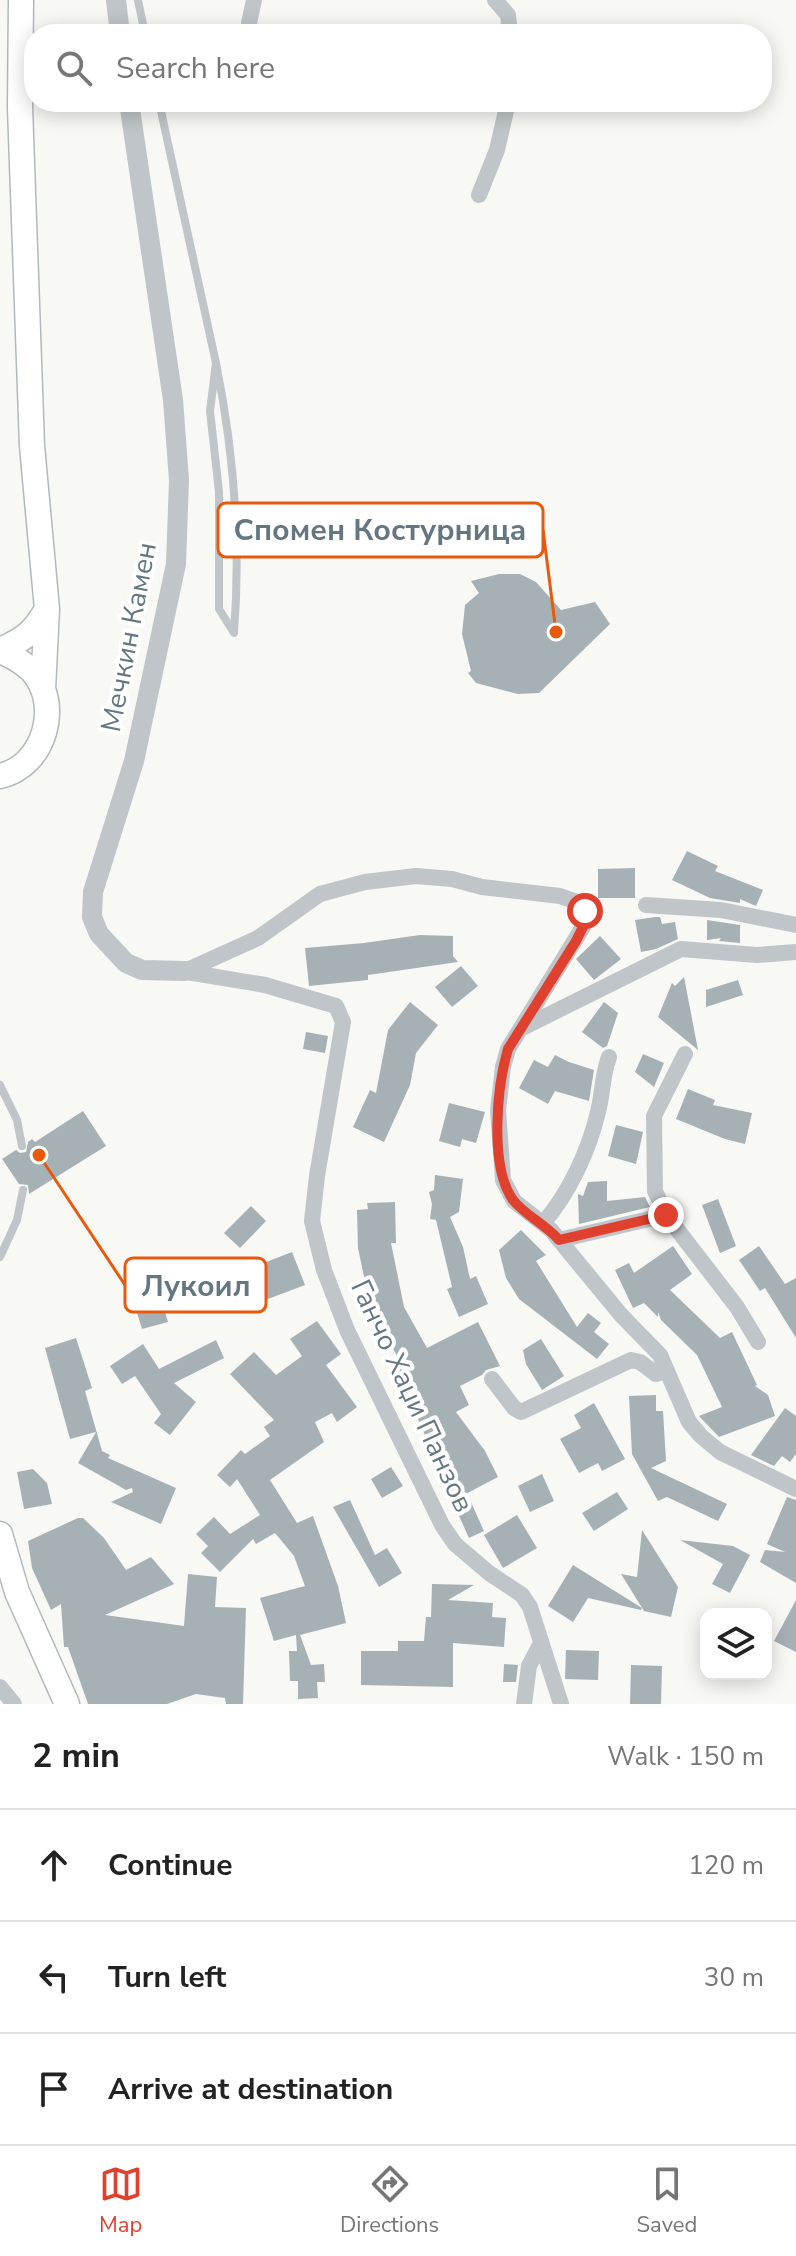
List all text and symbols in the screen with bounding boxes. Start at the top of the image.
search box [24,24,772,112]
icon: search [52,46,96,90]
text: Search here [116,48,275,89]
callout: Спомен Костурница [218,503,543,557]
text: Спомен Костурница [234,510,526,551]
street label: Мечкин Камен [92,539,166,735]
route start [567,893,603,929]
route end [648,1197,684,1233]
callout: Лукоил [125,1258,266,1312]
text: Лукоил [141,1266,251,1307]
street label: Ганчо Хаџи Панзов [341,1274,483,1518]
map controls [700,1608,772,1680]
button: layers [700,1608,772,1680]
text: 2 min [32,1733,120,1779]
text: Walk · 150 m [607,1739,764,1774]
icon: ahead [32,1843,76,1887]
text: Continue [108,1845,233,1886]
text: 120 m [688,1848,764,1883]
icon: left [32,1955,76,1999]
text: Turn left [108,1957,226,1998]
text: 30 m [704,1960,764,1995]
icon: arrive [32,2067,76,2111]
text: Arrive at destination [108,2069,393,2110]
tab: Map [99,2162,143,2240]
tab: Directions [340,2162,439,2240]
tab: Saved [637,2162,697,2240]

